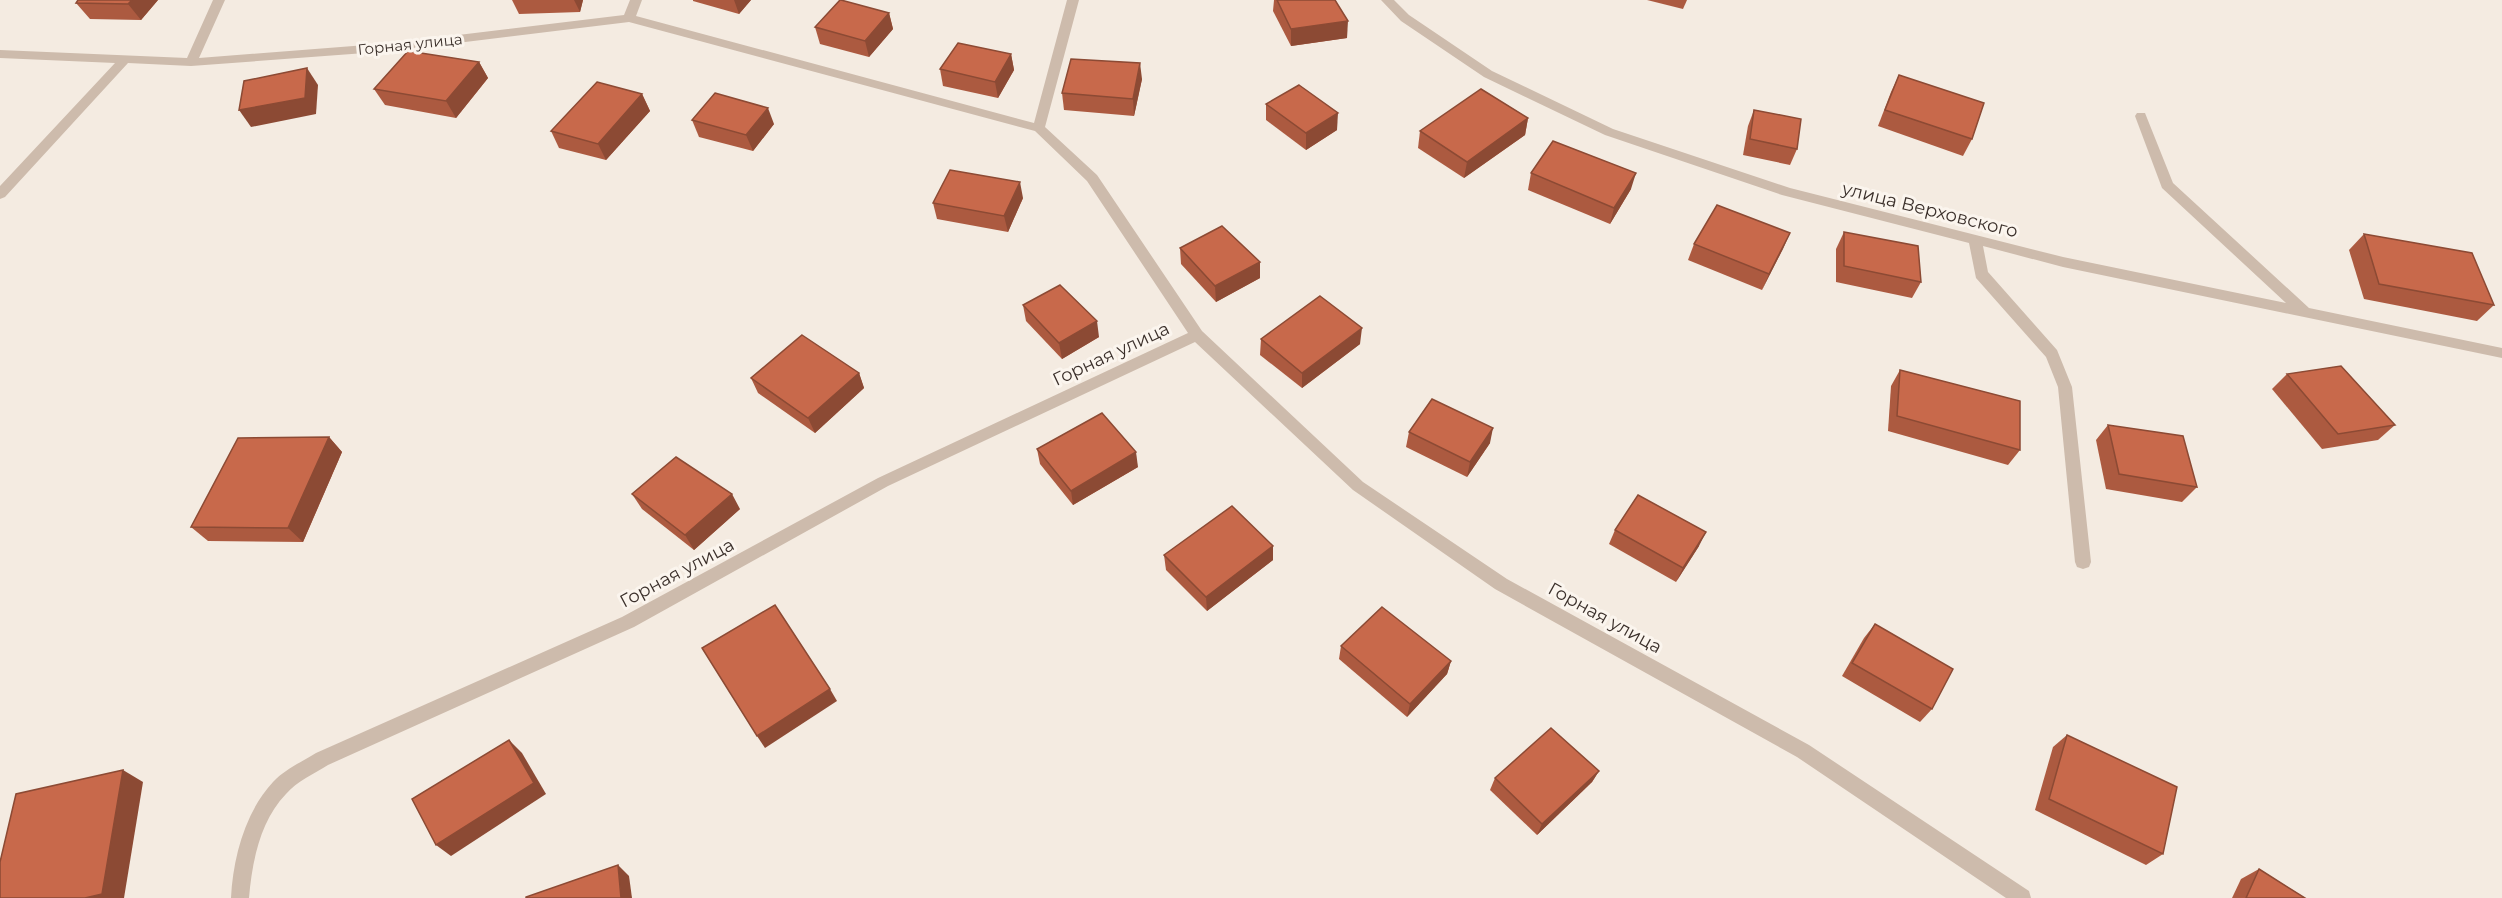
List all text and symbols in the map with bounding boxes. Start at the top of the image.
street label: Горная улица [357,29,463,59]
street label: улица Верховского [1839,177,2020,242]
street label: Горная улица [1049,317,1173,391]
street label: Горная улица [616,534,738,612]
street label: Горная улица [1544,578,1666,658]

